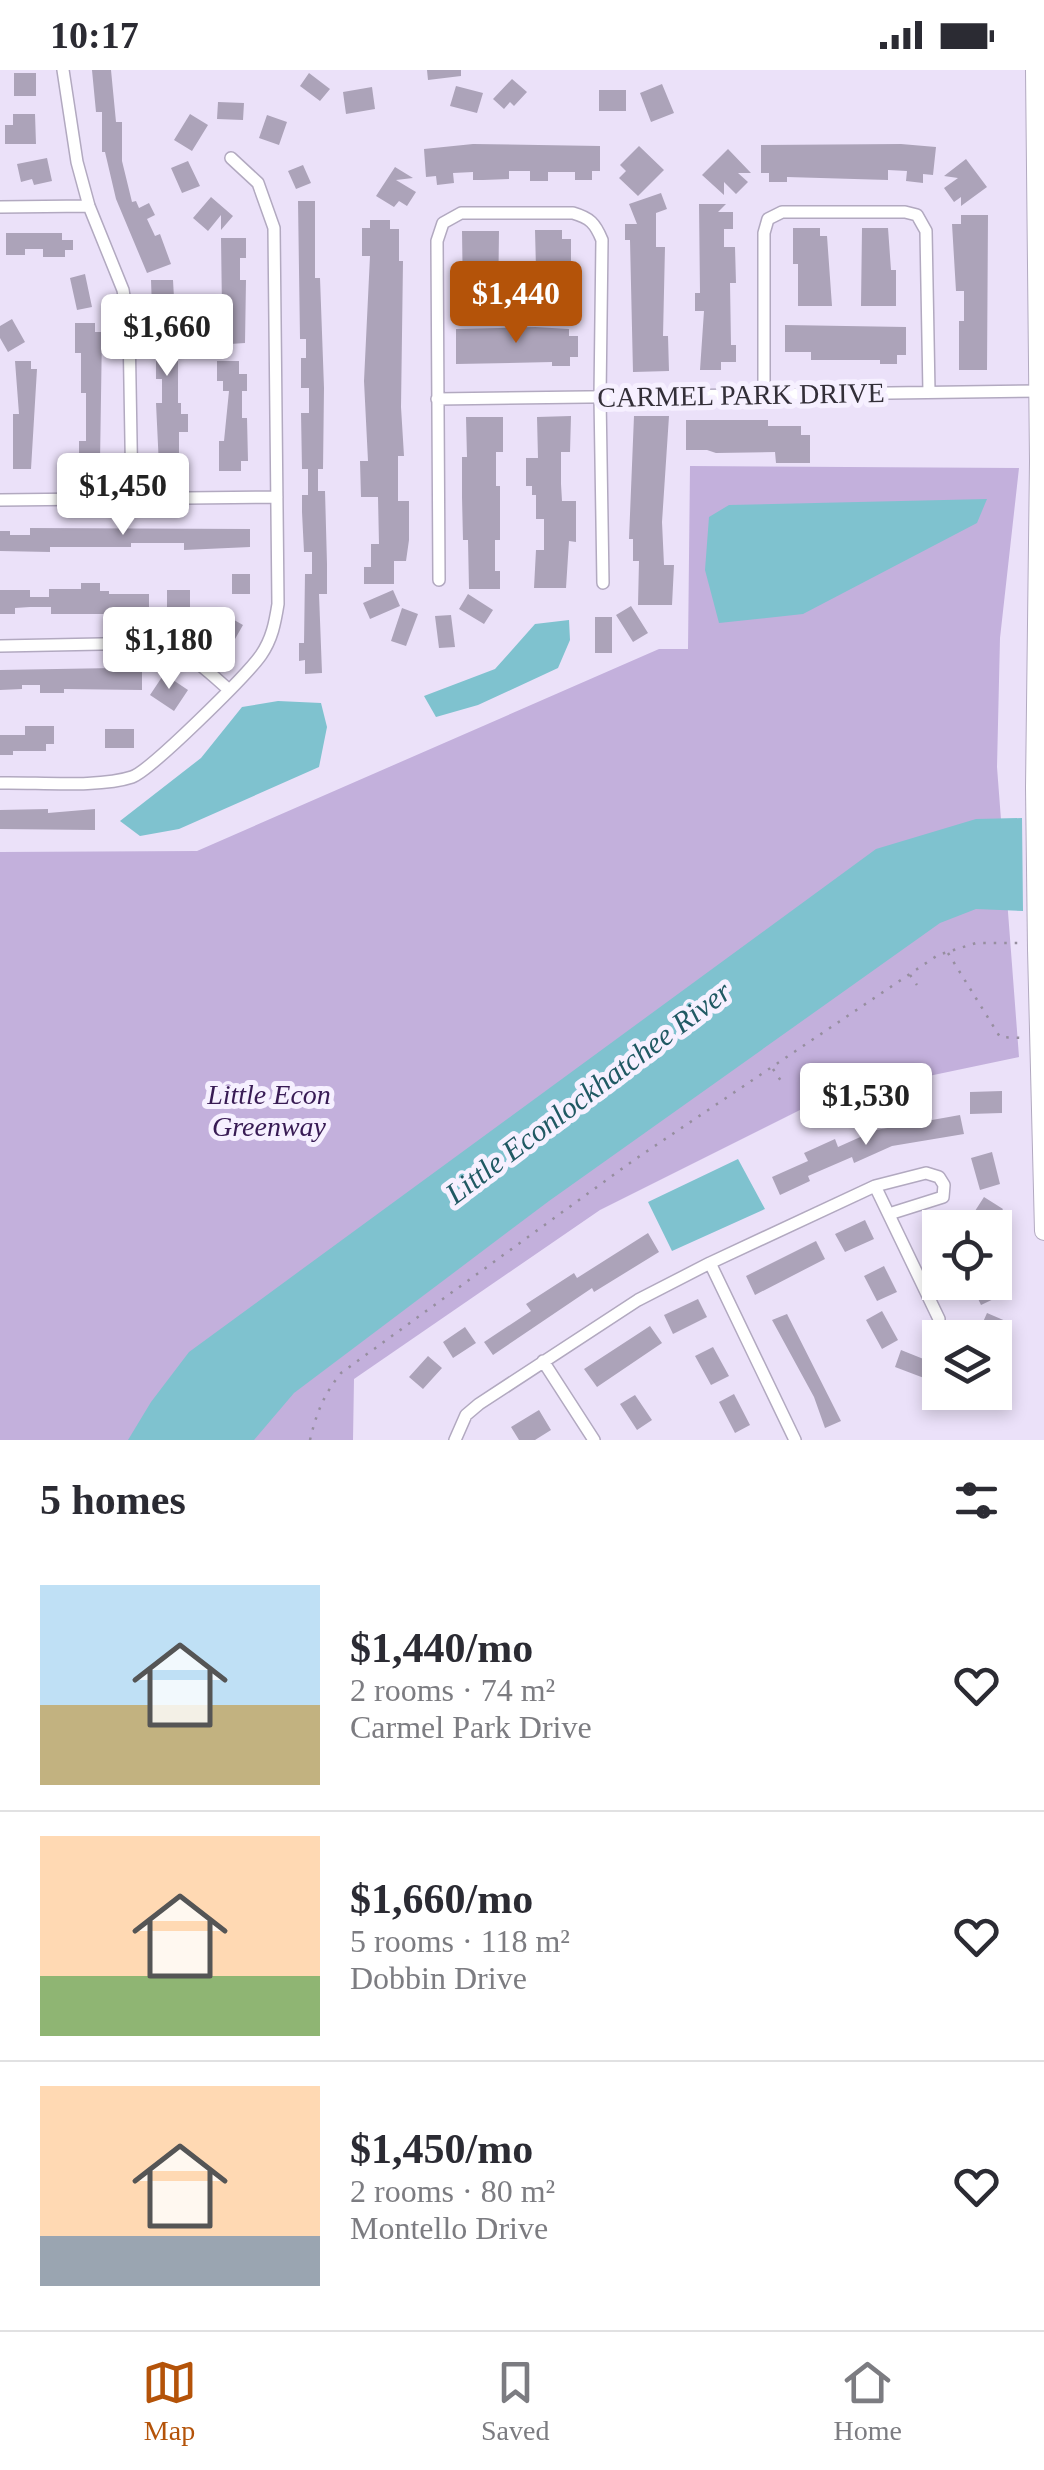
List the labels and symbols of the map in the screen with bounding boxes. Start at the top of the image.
pin: $1,440 [435,261,597,346]
pin: $1,660 [86,294,248,379]
street label: CARMEL PARK DRIVE [597,377,885,413]
pin: $1,450 [42,453,204,538]
pin: $1,180 [88,607,250,692]
water label: Little Econlockhatchee River [438,974,737,1211]
pin: $1,530 [785,1063,947,1148]
park label: Little Econ Greenway [206,1079,331,1142]

